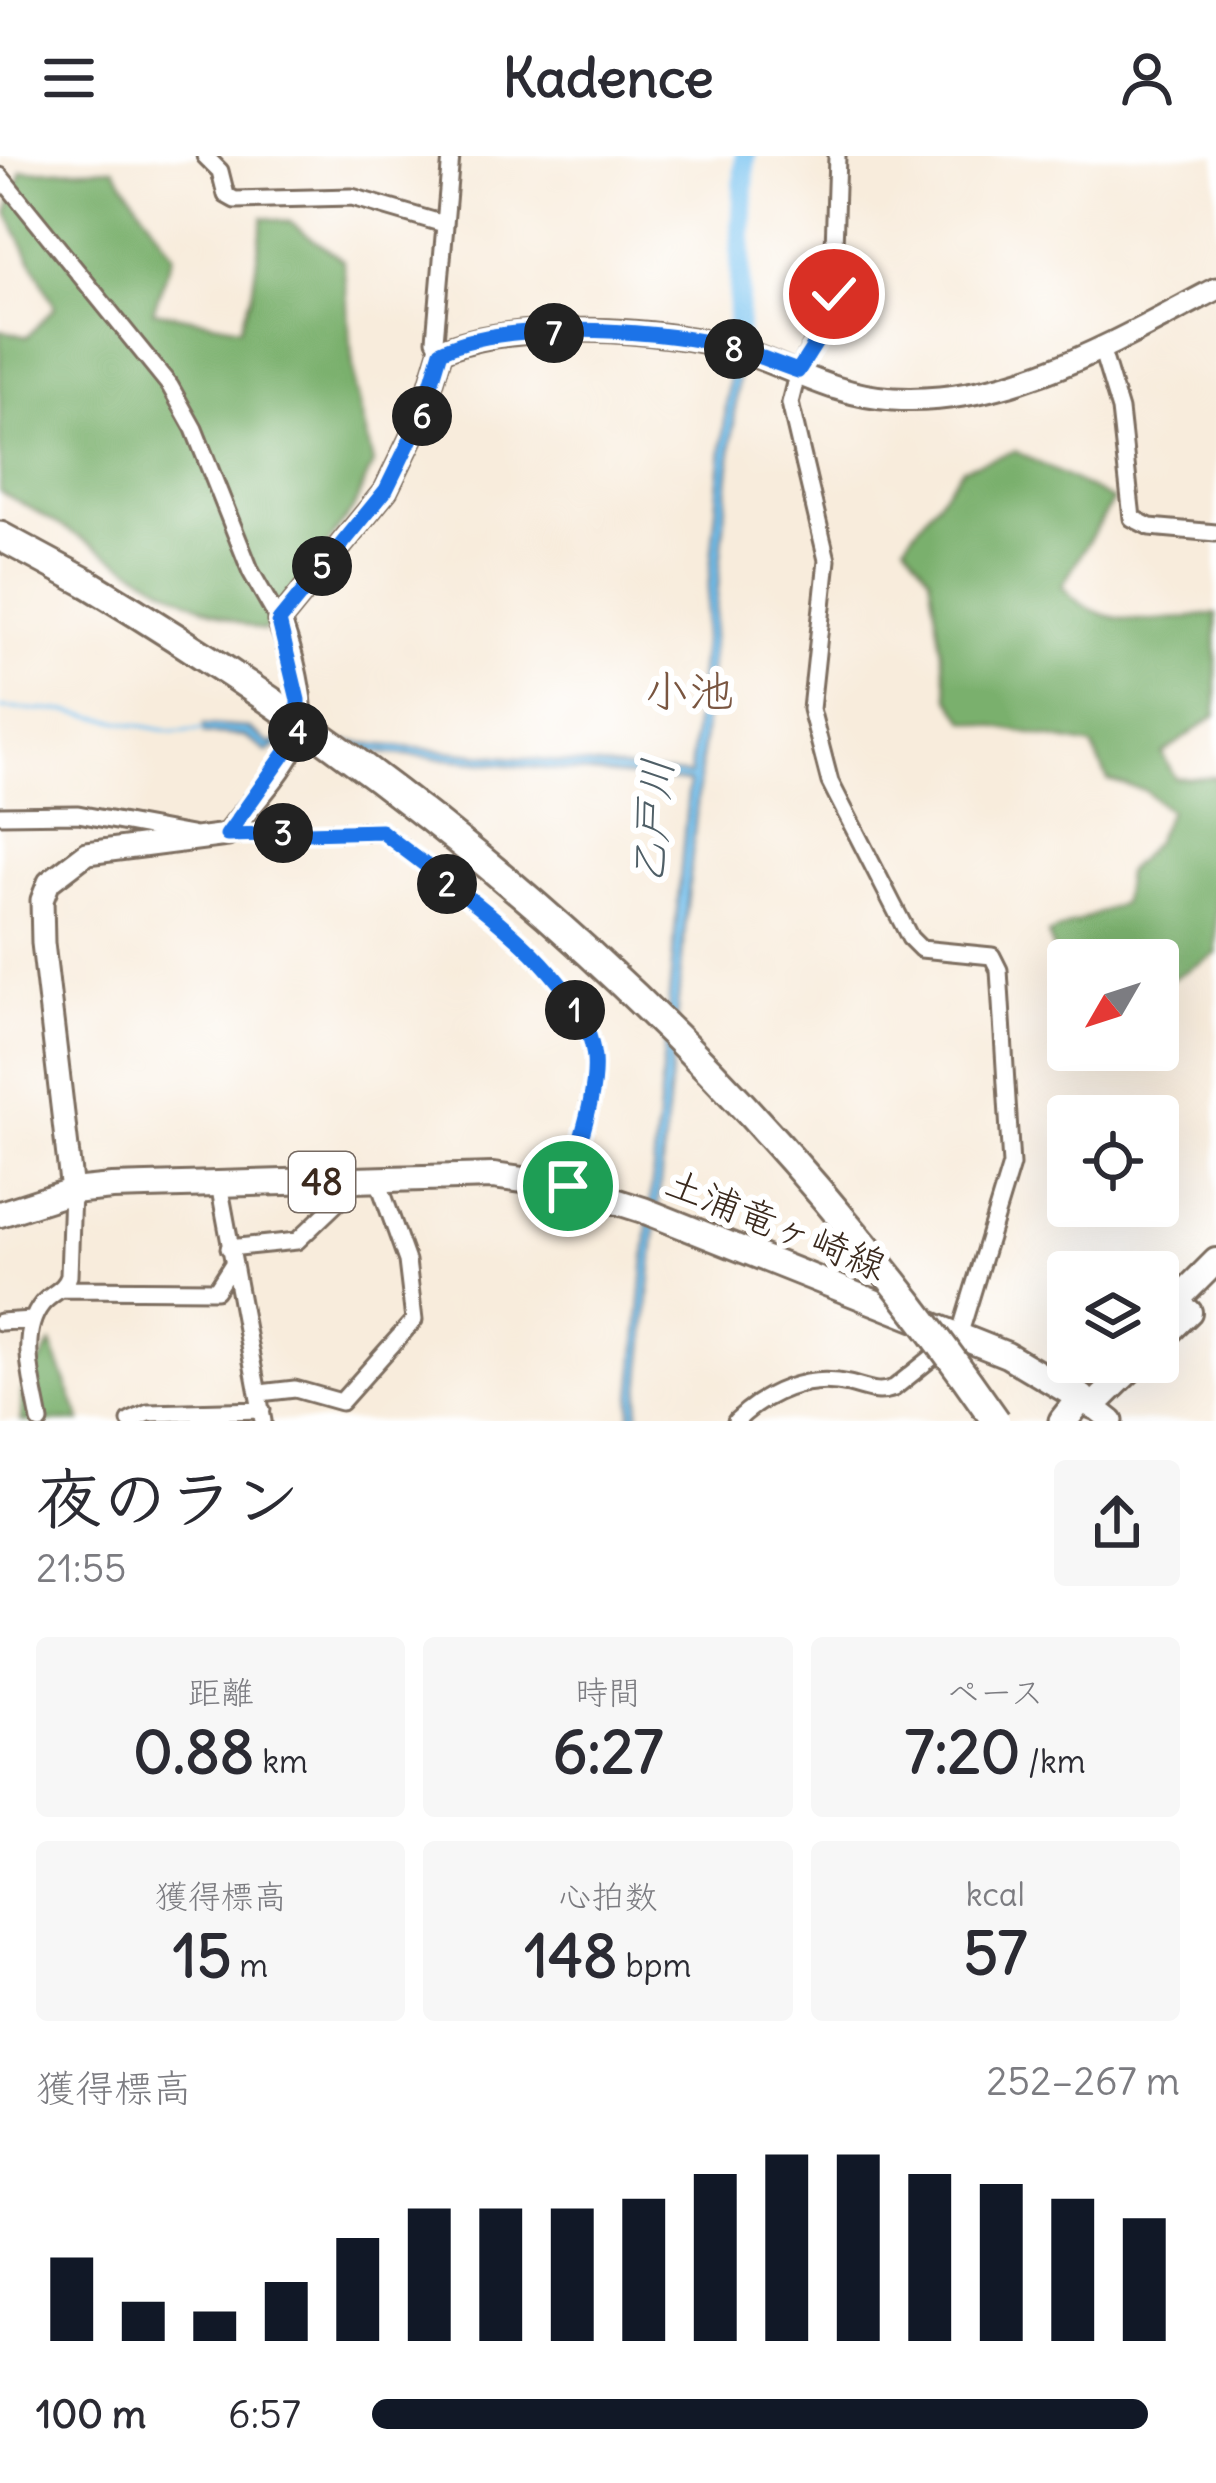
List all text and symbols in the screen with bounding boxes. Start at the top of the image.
text: Kadence [502,44,714,112]
icon: menu [36,45,102,111]
icon: person [1114,45,1180,111]
pin [783,243,885,345]
icon: check [801,261,867,327]
pin: 7 [524,303,584,363]
text: 7 [546,312,562,354]
pin: 8 [704,319,764,379]
text: 8 [724,328,744,370]
pin: 6 [392,386,452,446]
text: 6 [412,395,432,437]
pin: 5 [292,536,352,596]
text: 5 [313,545,331,587]
district label: 小池 [644,663,734,719]
pin: 4 [268,702,328,762]
text: 4 [288,711,308,753]
water label: 乙戸川 [621,756,683,886]
pin: 3 [253,803,313,863]
text: 3 [274,812,292,854]
pin: 2 [417,854,477,914]
text: 2 [438,863,456,905]
north arrow [1047,939,1179,1071]
map controls [1047,939,1179,1383]
pin: 1 [545,980,605,1040]
text: 1 [568,989,582,1031]
button: locate [1047,1095,1179,1227]
pin [517,1135,619,1237]
road number: 48 [289,1152,355,1212]
icon: arrive [535,1153,601,1219]
street label: 土浦竜ヶ崎線 [658,1157,894,1291]
button: layers [1047,1251,1179,1383]
text: 夜のラン [36,1457,300,1540]
button: share [1054,1460,1180,1586]
text: 21:55 [36,1544,127,1593]
text: 距離 [188,1671,254,1713]
text: 時間 [575,1671,641,1713]
text: ペース [947,1671,1044,1713]
text: 0.88 [133,1714,254,1789]
text: 6:27 [553,1714,663,1789]
text: 7:20 [905,1714,1020,1789]
text: km [254,1740,308,1782]
text: /km [1020,1740,1086,1782]
text: kcal [966,1873,1025,1915]
text: 獲得標高 [155,1875,287,1917]
text: 心拍数 [558,1875,657,1917]
text: 57 [963,1915,1027,1990]
text: 15 [173,1918,231,1993]
text: 148 [525,1918,618,1993]
text: m [231,1944,268,1986]
text: bpm [618,1944,691,1986]
text: 252–267 m [986,2057,1180,2106]
text: 獲得標高 [36,2064,192,2113]
text: 100 m [36,2390,146,2439]
text: 6:57 [228,2390,301,2439]

